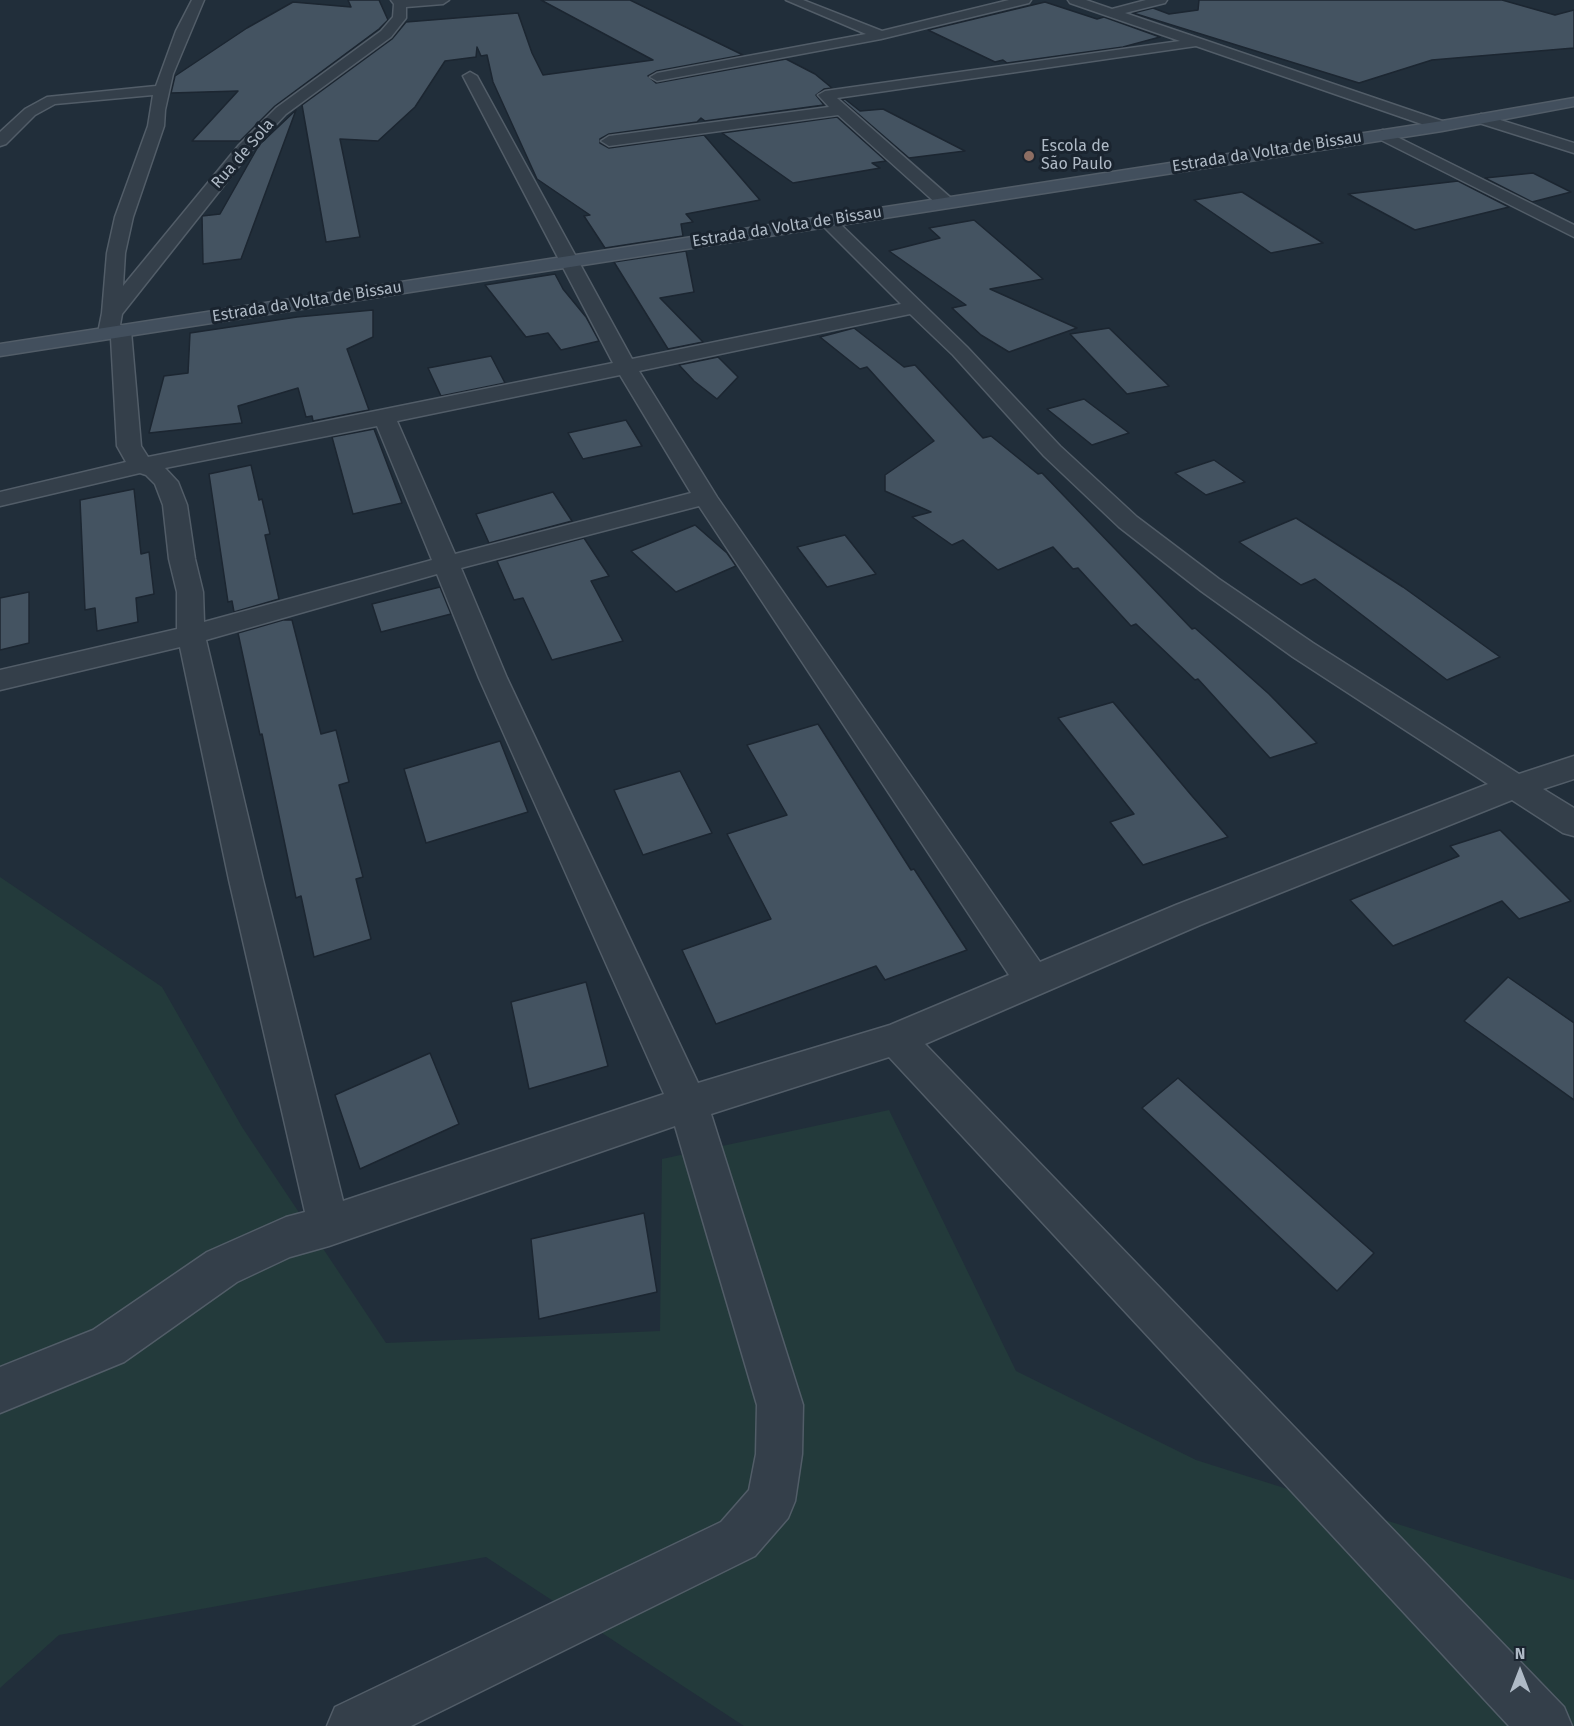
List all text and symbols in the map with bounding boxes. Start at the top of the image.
street label: Rua de Sola [208,115,278,193]
street label: Estrada da Volta de Bissau [1171,128,1363,176]
place label: Escola de São Paulo [1041,137,1112,175]
marker: Escola de São Paulo [1022,149,1036,163]
street label: Estrada da Volta de Bissau [691,203,883,251]
street label: Estrada da Volta de Bissau [211,278,403,326]
north arrow [1490,1642,1550,1702]
text: N [1515,1644,1525,1663]

